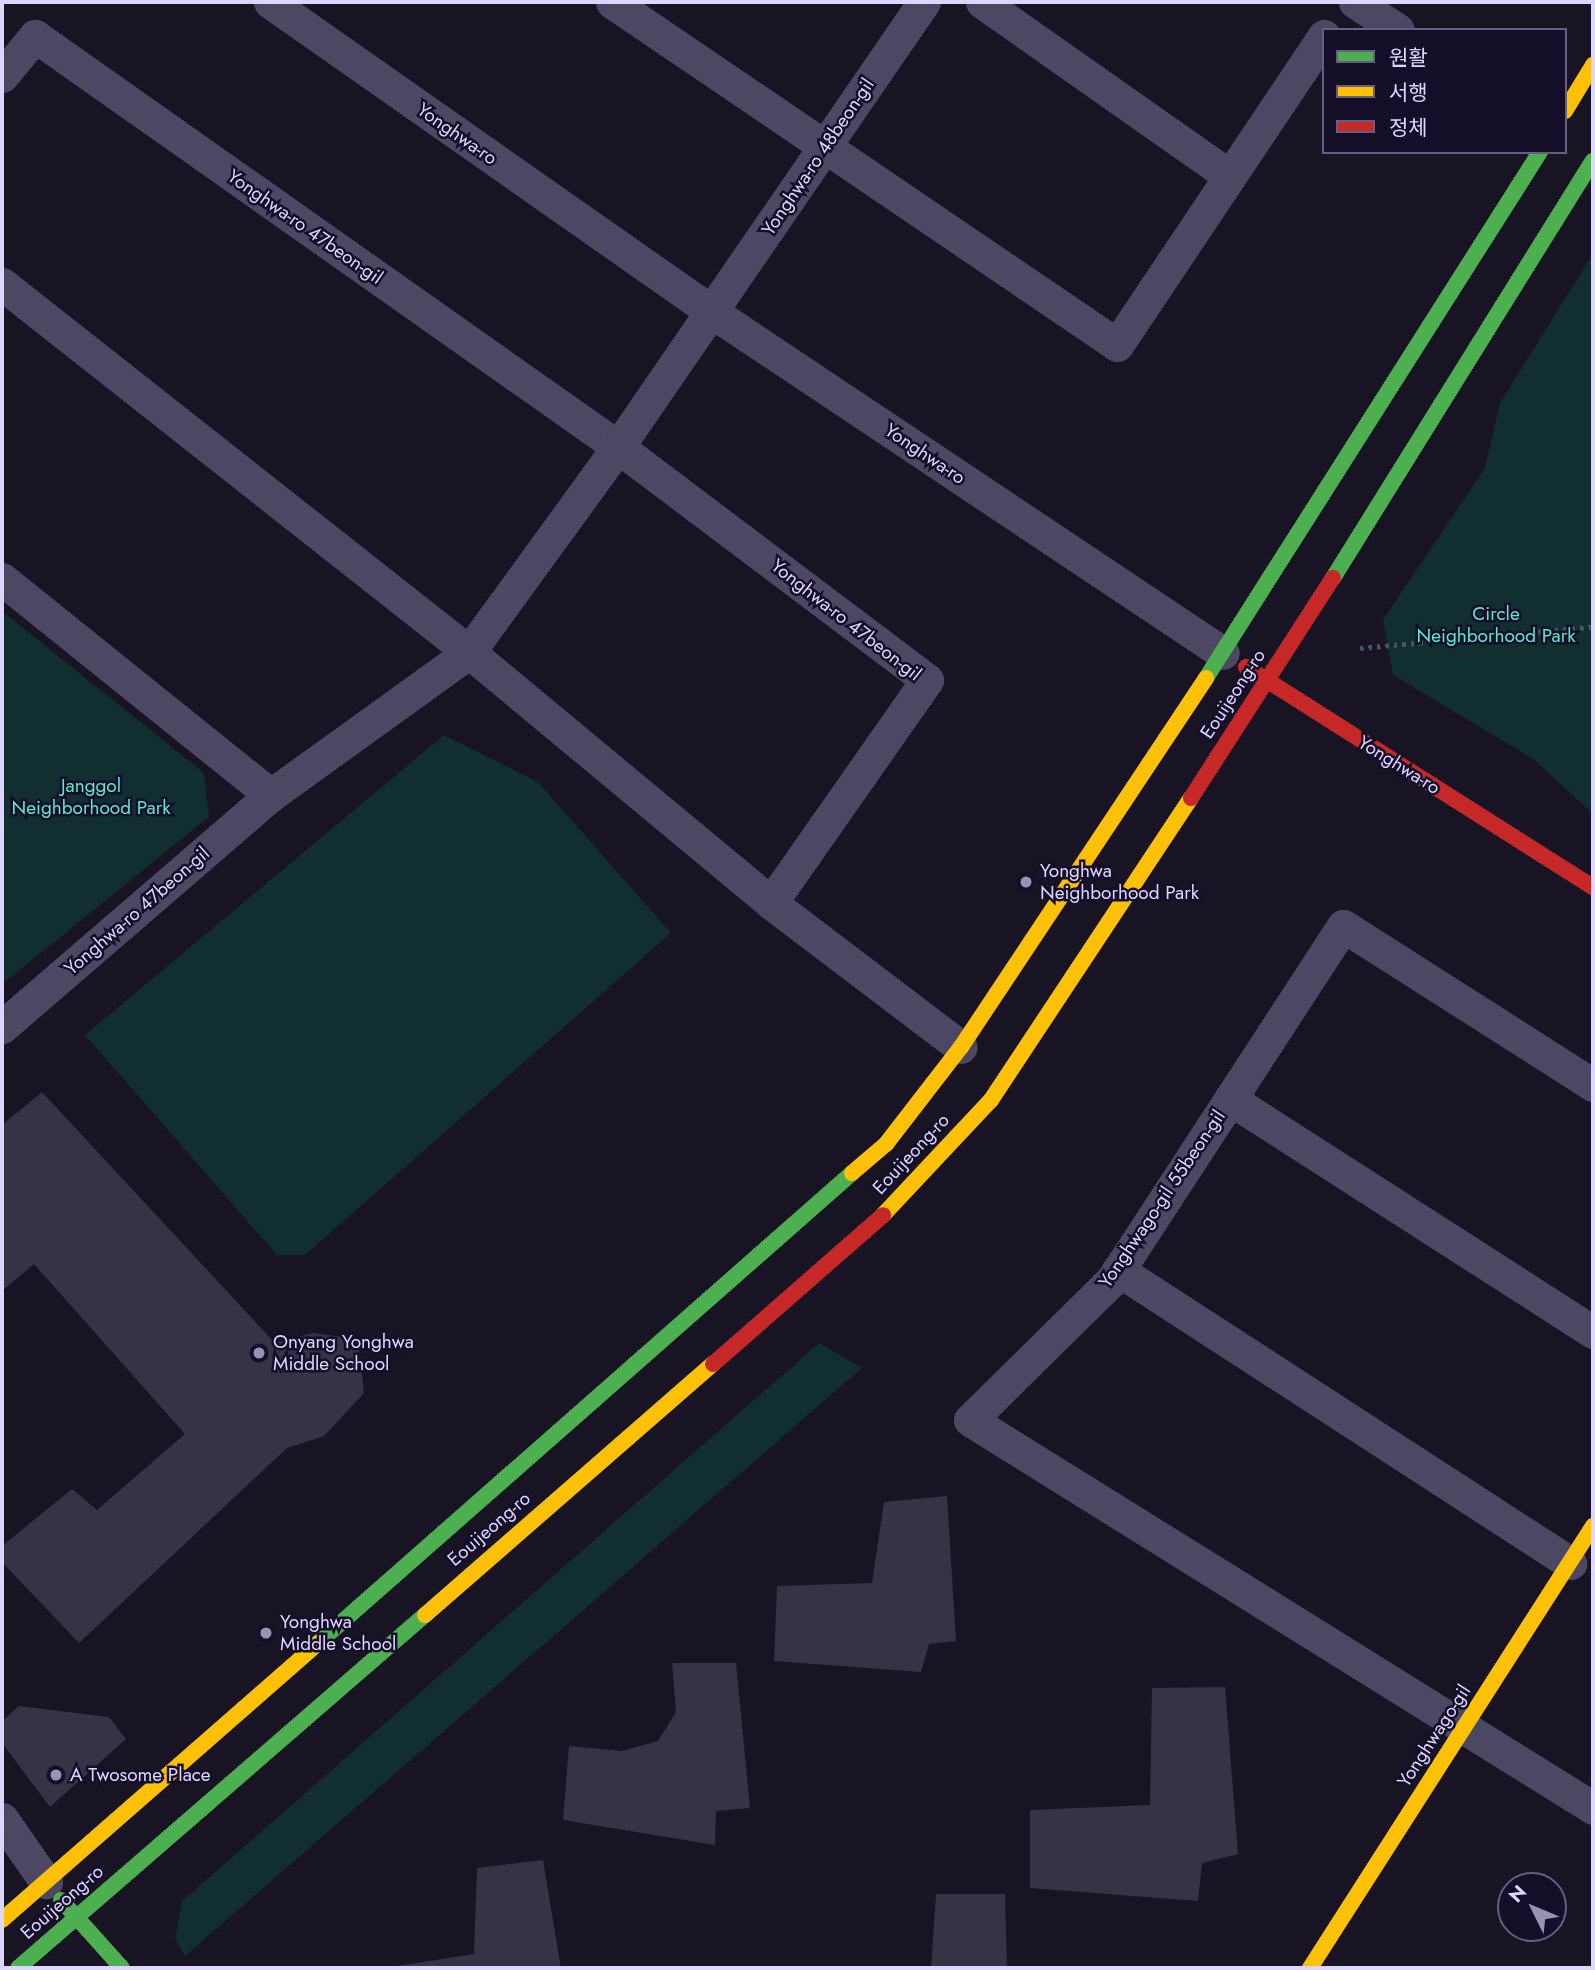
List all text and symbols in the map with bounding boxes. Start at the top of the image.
legend [1322,28,1567,154]
text: 원활 [1389,43,1428,73]
street label: Yonghwa-ro 48beon-gil [757,74,879,240]
text: 서행 [1389,78,1428,108]
street label: Yonghwa-ro [413,98,501,170]
text: 정체 [1389,113,1428,143]
street label: Yonghwa-ro 47beon-gil [223,165,387,289]
street label: Yonghwa-ro [880,419,970,489]
street label: Yonghwa-ro 47beon-gil [766,554,926,686]
park label: Circle Neighborhood Park [1416,603,1576,647]
street label: Eouijeong-ro [1196,645,1270,743]
street label: Yonghwa-ro [1354,731,1444,799]
park label: Janggol Neighborhood Park [11,775,171,819]
street label: Yonghwa-ro 47beon-gil [60,842,214,980]
place label: Yonghwa Neighborhood Park [1040,860,1199,904]
marker: Yonghwa Neighborhood Park [1018,874,1034,890]
street label: Yonghwago-gil 55beon-gil [1094,1106,1230,1292]
street label: Eouijeong-ro [868,1109,954,1199]
place label: Onyang Yonghwa Middle School [273,1331,414,1375]
marker: Onyang Yonghwa Middle School [251,1345,267,1361]
street label: Eouijeong-ro [443,1487,535,1571]
place label: Yonghwa Middle School [280,1611,396,1655]
marker: Yonghwa Middle School [258,1625,274,1641]
street label: Yonghwago-gil [1393,1681,1475,1791]
place label: A Twosome Place [70,1764,211,1786]
marker: A Twosome Place [48,1767,64,1783]
street label: Eouijeong-ro [16,1860,108,1944]
north arrow [1497,1872,1567,1942]
text: N [1503,1879,1533,1908]

